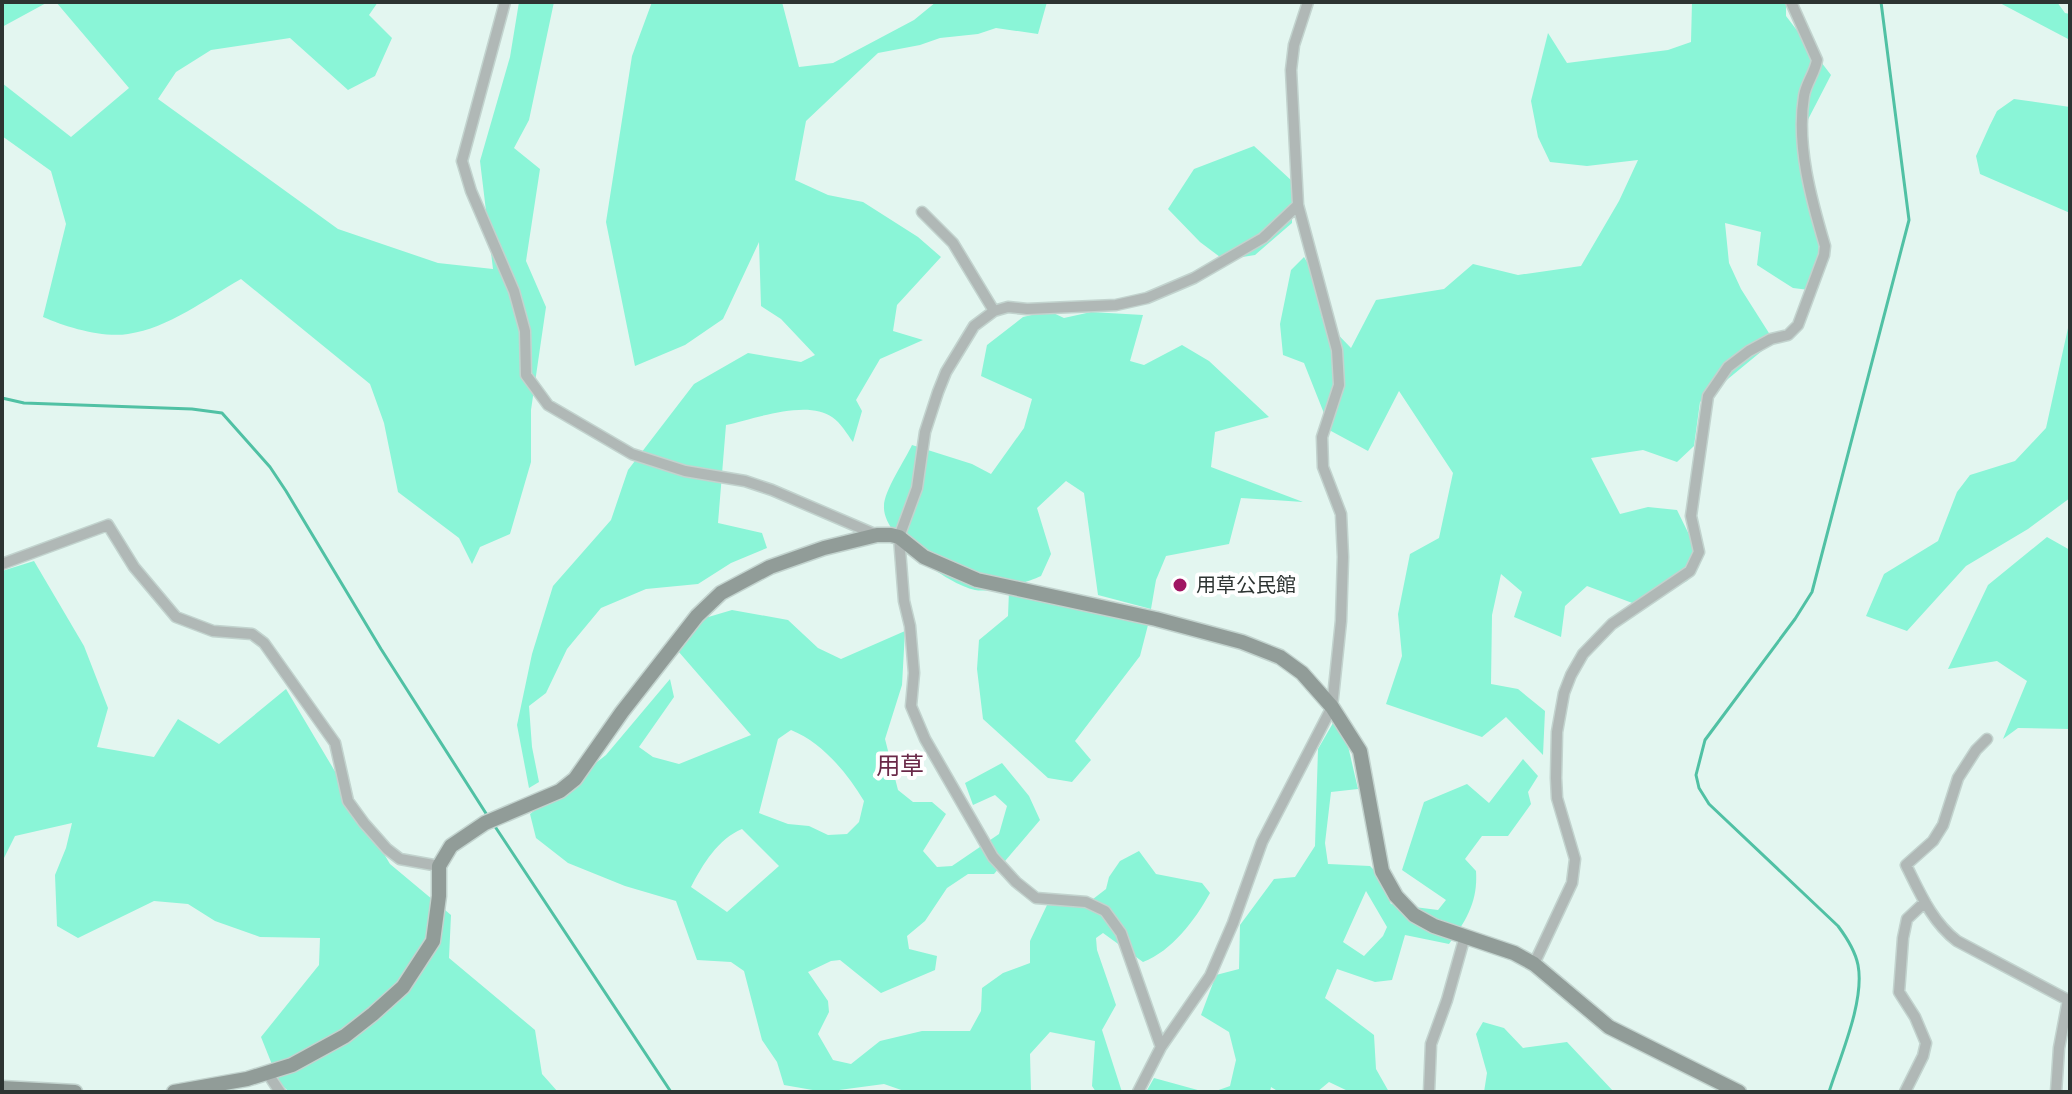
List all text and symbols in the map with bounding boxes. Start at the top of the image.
place label: 用草公民館 [1196,574,1296,596]
marker: 用草公民館 [1171,576,1189,594]
district label: 用草 [876,752,924,779]

